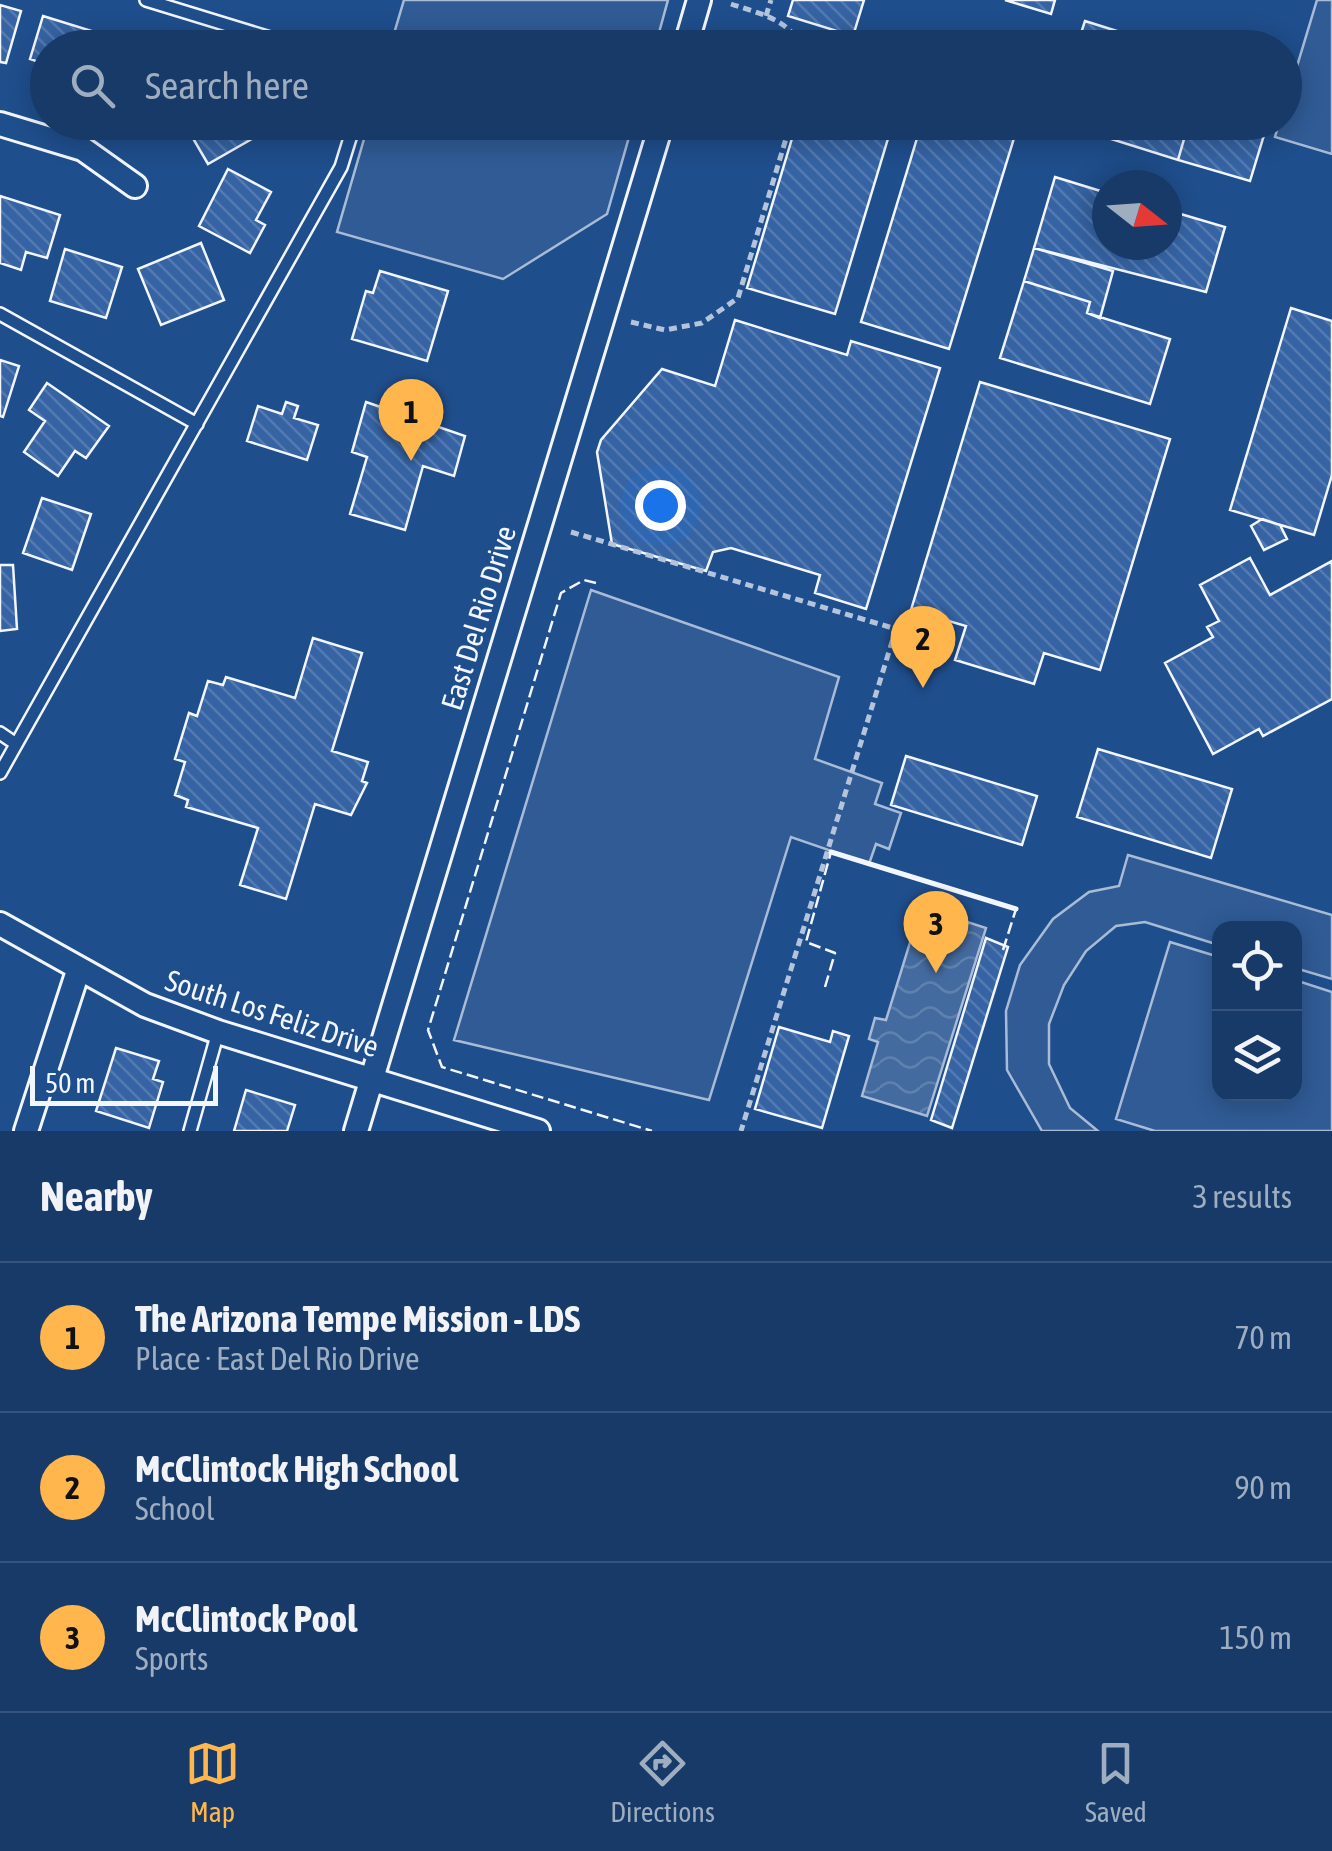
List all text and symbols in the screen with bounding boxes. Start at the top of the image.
search box [30,30,1302,140]
icon: search [65,58,120,113]
text: Search here [145,64,309,107]
north arrow [1092,170,1182,260]
pin: 1 [378,378,444,461]
your location [635,480,686,531]
street label: East Del Rio Drive [434,521,522,714]
pin: 2 [890,606,956,688]
pin: 3 [904,890,968,973]
map controls [1212,921,1302,1101]
button: locate [1212,921,1302,1011]
street label: South Los Feliz Drive [161,963,383,1064]
button: layers [1212,1011,1302,1101]
scale bar [30,1061,218,1106]
text: 50 m [45,1067,95,1099]
text: Nearby [40,1172,153,1220]
text: 3 results [1193,1178,1292,1215]
text: The Arizona Tempe Mission - LDS [135,1297,580,1340]
text: 1 [65,1319,80,1356]
text: 70 m [1234,1319,1292,1356]
text: Place · East Del Rio Drive [135,1340,420,1377]
text: McClintock High School [135,1447,458,1490]
text: 2 [65,1469,80,1506]
text: 90 m [1234,1469,1292,1506]
text: School [135,1490,214,1527]
text: McClintock Pool [135,1597,357,1640]
text: 3 [65,1619,80,1656]
text: 150 m [1219,1619,1292,1656]
text: Sports [135,1640,208,1677]
tab: Map [185,1736,240,1828]
tab: Directions [610,1736,715,1828]
tab: Saved [1085,1736,1147,1828]

